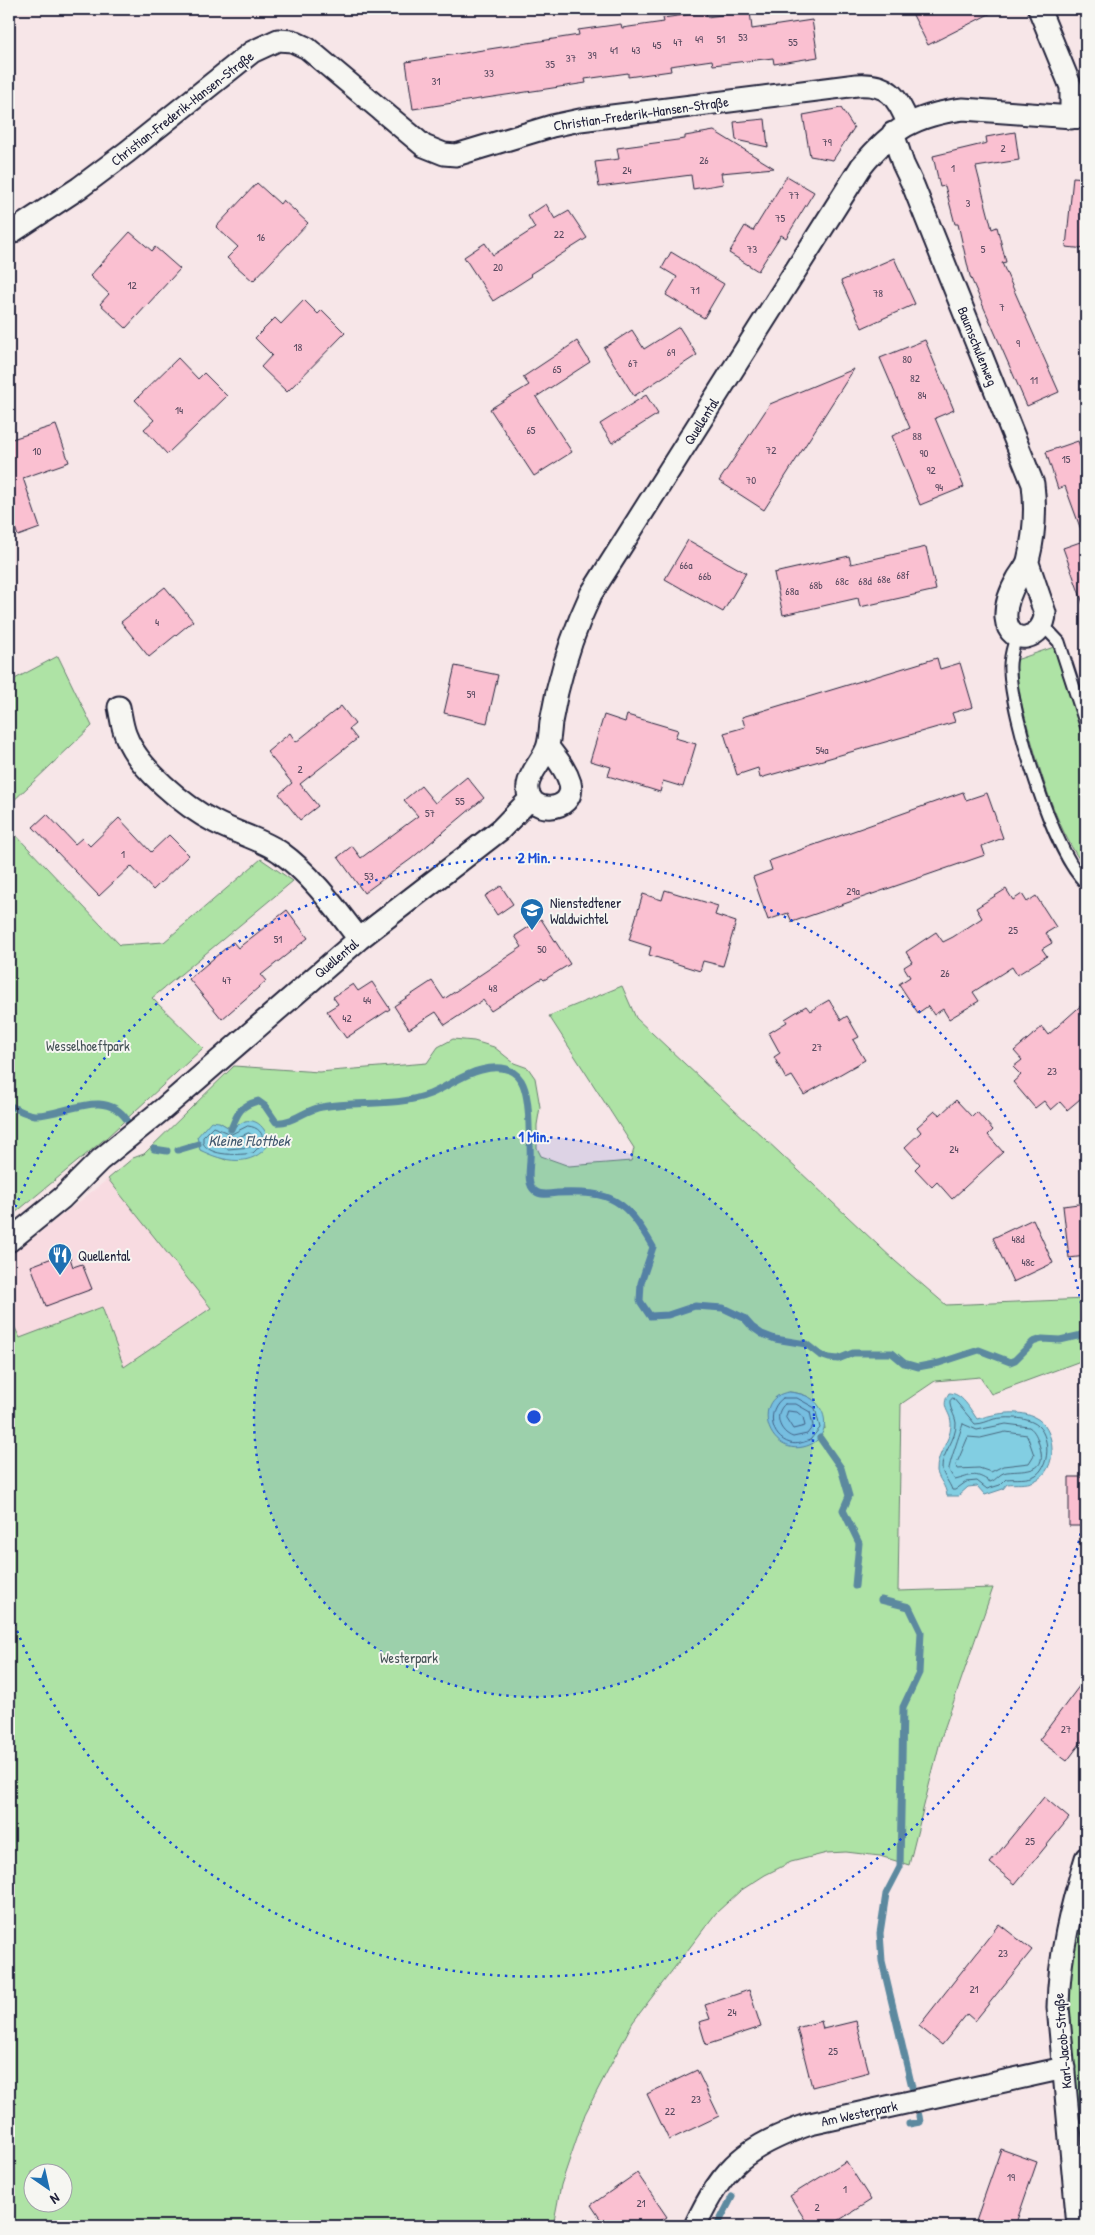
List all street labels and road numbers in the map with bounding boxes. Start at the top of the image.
street label: Christian-Frederik-Hansen-Straße [107,46,258,171]
street label: Christian-Frederik-Hansen-Straße [552,91,730,136]
street label: Baumschulenweg [953,304,1003,389]
street label: Quellental [679,394,723,448]
street label: Quellental [310,934,362,982]
street label: Karl-Jacob-Straße [1048,1992,1077,2090]
street label: Am Westerpark [819,2096,899,2131]

